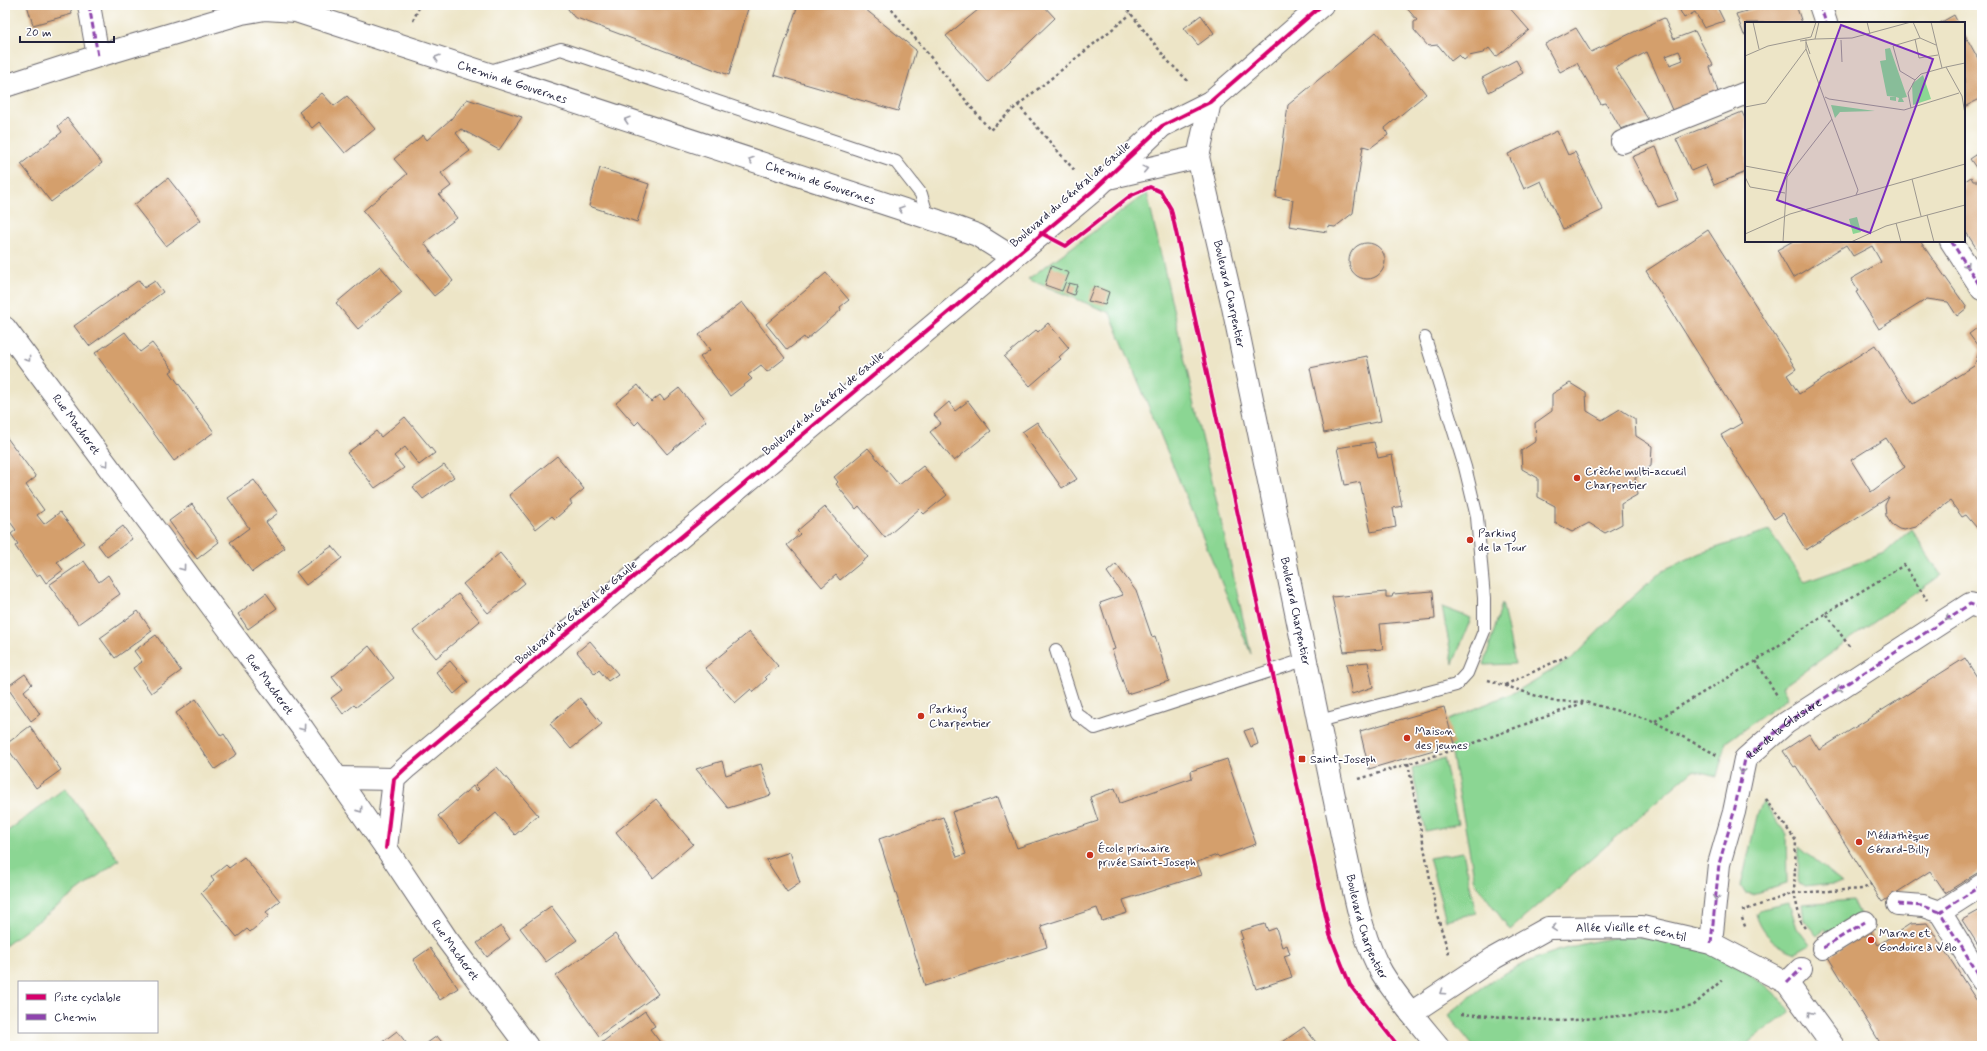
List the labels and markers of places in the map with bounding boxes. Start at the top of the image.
place label: Crèche multi-accueil Charpentier [1585,464,1687,494]
marker: Crèche multi-accueil Charpentier [1572,473,1582,483]
place label: Parking de la Tour [1478,526,1527,556]
marker: Parking de la Tour [1465,535,1475,545]
place label: Parking Charpentier [929,702,991,732]
marker: Parking Charpentier [916,711,926,721]
place label: Maison des jeunes [1415,724,1468,754]
marker: Maison des jeunes [1402,733,1412,743]
place label: Saint-Joseph [1310,752,1376,768]
marker: Saint-Joseph [1297,754,1307,764]
place label: Médiathèque Gérard-Billy [1867,828,1929,858]
marker: Médiathèque Gérard-Billy [1854,837,1864,847]
place label: École primaire privée Saint-Joseph [1098,841,1196,871]
marker: École primaire privée Saint-Joseph [1085,850,1095,860]
place label: Marne et Gondoire à Vélo [1879,926,1957,956]
marker: Marne et Gondoire à Vélo [1866,935,1876,945]

